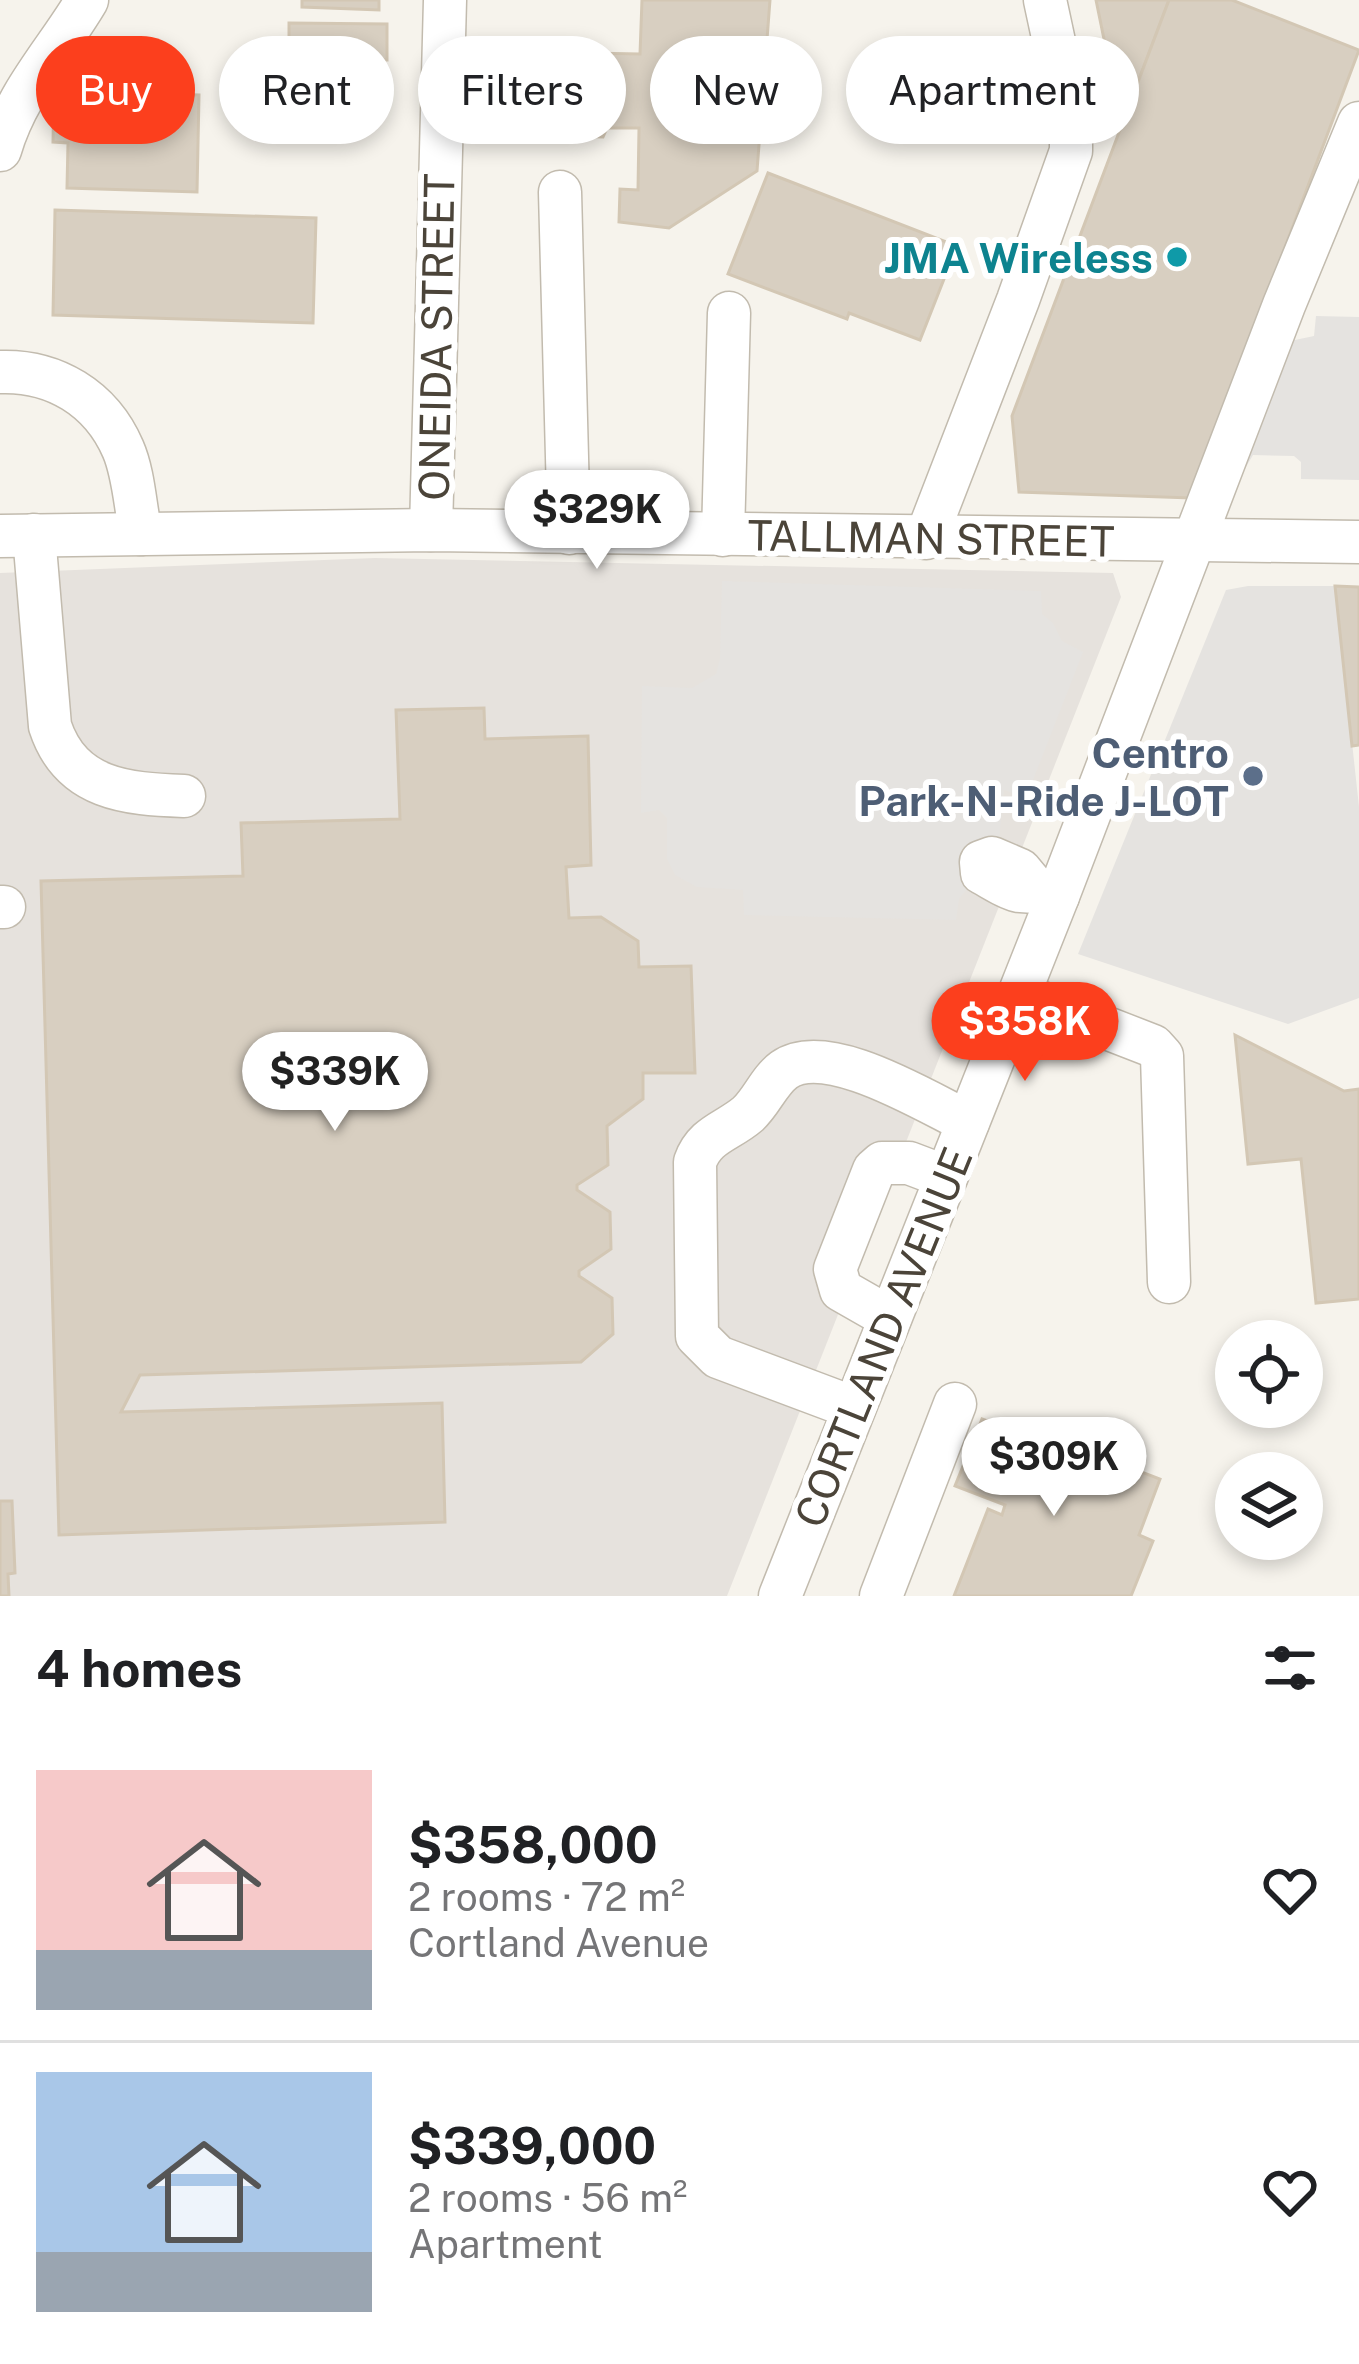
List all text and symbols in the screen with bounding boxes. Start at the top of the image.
chip: Buy [36,36,195,144]
chip: Rent [219,36,394,144]
chip: Filters [418,36,626,144]
chip: New [650,36,822,144]
chip: Apartment [846,36,1139,144]
street label: ONEIDA STREET [409,173,463,501]
place label: JMA Wireless [884,233,1153,282]
marker: JMA Wireless [1164,244,1190,270]
pin: $329K [513,470,681,572]
text: $329K [532,486,662,532]
street label: TALLMAN STREET [747,510,1115,566]
place label: Centro Park-N-Ride J-LOT [858,728,1229,825]
marker: Centro Park-N-Ride J-LOT [1240,763,1266,789]
pin: $358K [941,982,1109,1084]
text: $358K [959,998,1091,1044]
pin: $339K [251,1032,419,1134]
text: $339K [269,1048,401,1094]
street label: CORTLAND AVENUE [784,1140,982,1534]
map controls [1215,1320,1323,1560]
button: locate [1215,1320,1323,1428]
pin: $309K [970,1417,1138,1519]
text: $309K [988,1433,1120,1479]
button: layers [1215,1452,1323,1560]
icon: filters [1257,1635,1323,1701]
text: 4 homes [36,1639,242,1698]
text: $358,000 [408,1815,658,1874]
icon: home [132,1818,276,1962]
icon: heart [1257,1857,1323,1923]
text: 2 rooms · 72 m² [408,1874,685,1920]
text: Cortland Avenue [408,1920,709,1966]
text: $339,000 [408,2116,656,2175]
icon: home [132,2120,276,2264]
icon: heart [1257,2159,1323,2225]
text: 2 rooms · 56 m² [408,2175,687,2221]
text: Apartment [408,2221,603,2267]

